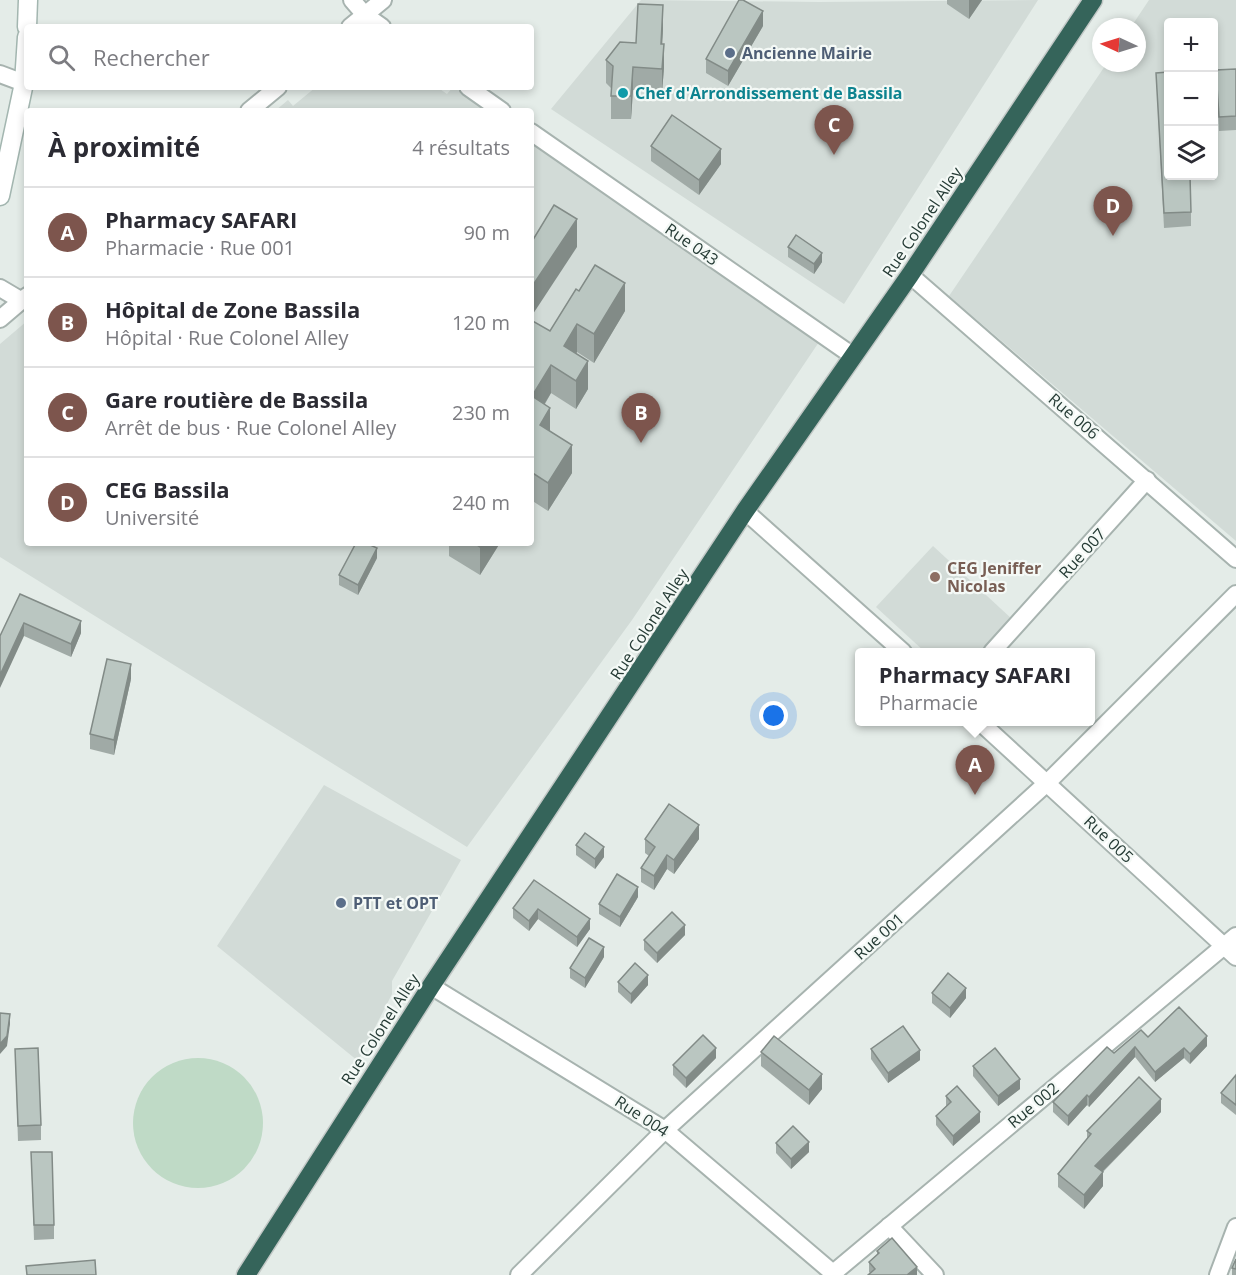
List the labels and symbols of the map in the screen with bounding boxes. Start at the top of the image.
north arrow [1092,18,1146,72]
place label: Ancienne Mairie [742,42,872,64]
marker: Ancienne Mairie [723,46,737,60]
place label: Chef d'Arrondissement de Bassila [635,82,903,104]
marker: Chef d'Arrondissement de Bassila [616,86,630,100]
pin: C [814,106,854,155]
street label: Rue Colonel Alley [877,162,968,281]
pin: D [1094,186,1132,236]
street label: Rue 043 [661,218,723,270]
street label: Rue 006 [1044,388,1104,444]
pin: B [622,394,660,443]
street label: Rue 007 [1054,523,1110,583]
place label: CEG Jeniffer Nicolas [947,557,1041,597]
street label: Rue Colonel Alley [605,563,694,684]
marker: CEG Jeniffer Nicolas [928,570,942,584]
your location [759,701,788,730]
pin: A [956,746,994,795]
street label: Rue 005 [1079,810,1139,868]
place label: PTT et OPT [353,892,438,914]
marker: PTT et OPT [334,896,348,910]
street label: Rue 001 [849,908,909,964]
street label: Rue Colonel Alley [336,968,425,1089]
street label: Rue 002 [1003,1077,1063,1133]
street label: Rue 004 [611,1090,673,1142]

